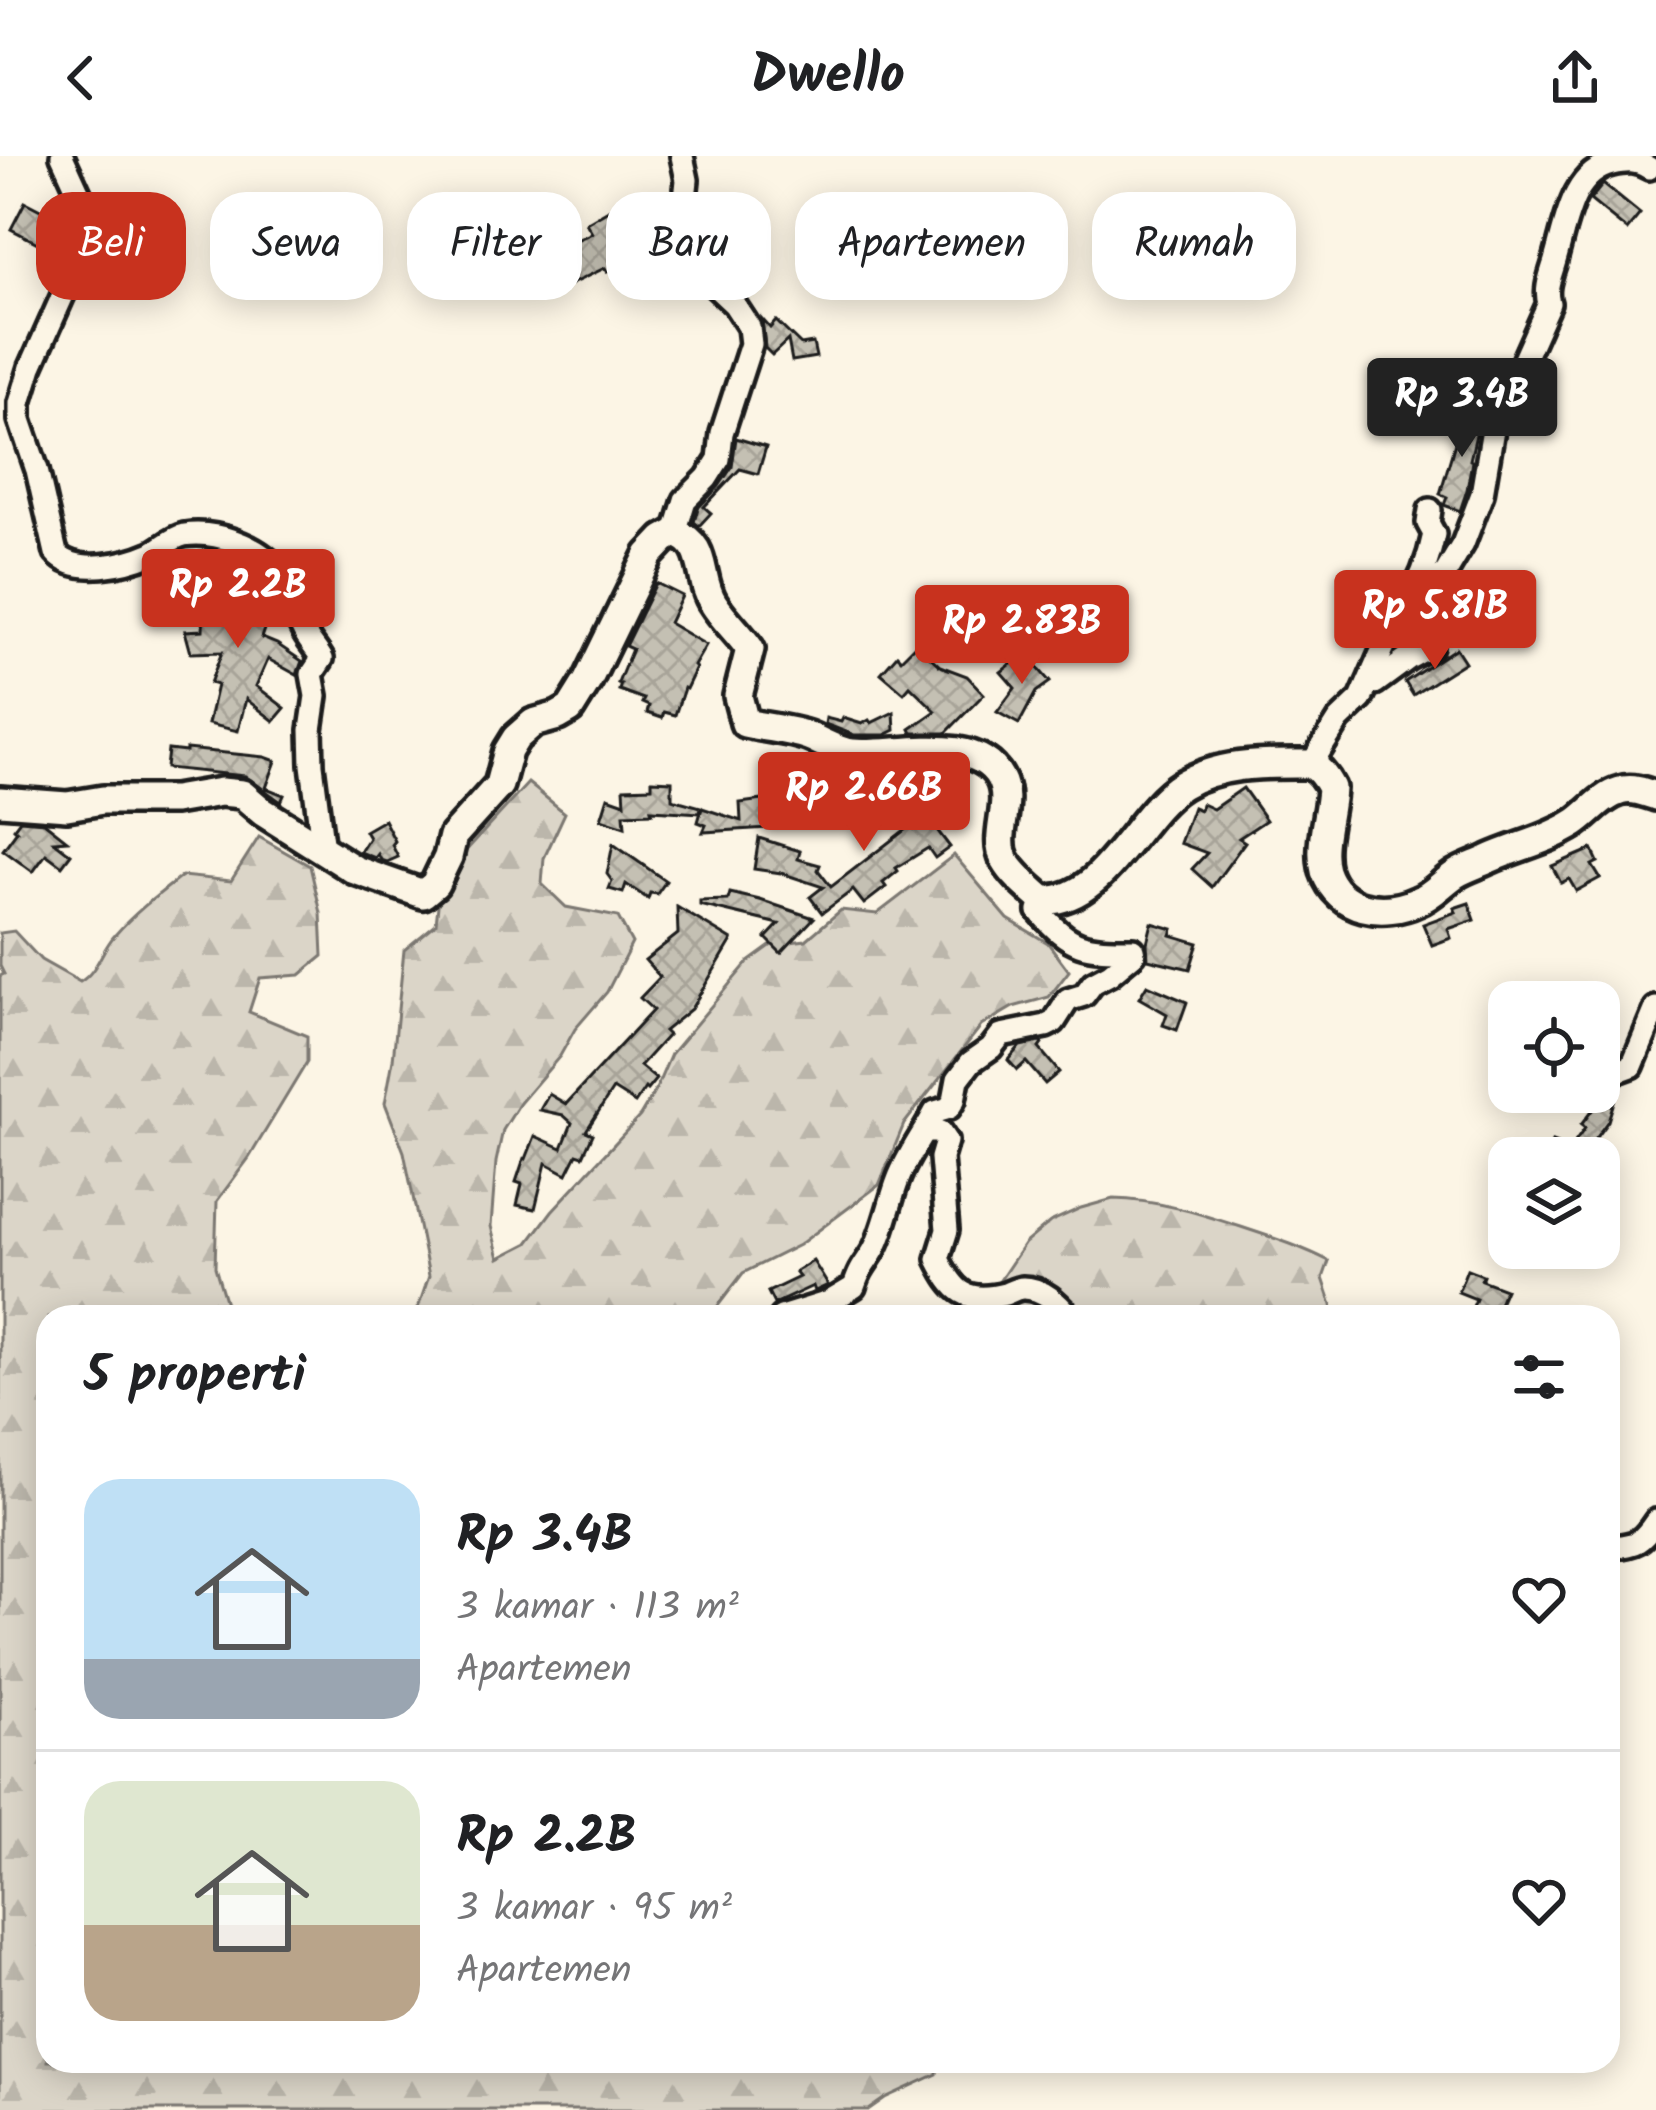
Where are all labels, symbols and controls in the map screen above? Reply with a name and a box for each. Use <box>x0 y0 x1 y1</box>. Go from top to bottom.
text: Dwello <box>751 35 905 121</box>
icon: back <box>48 45 114 111</box>
icon: share <box>1542 45 1608 111</box>
chip: Beli <box>36 192 186 300</box>
chip: Sewa <box>210 192 383 300</box>
chip: Filter <box>407 192 582 300</box>
chip: Baru <box>606 192 771 300</box>
chip: Apartemen <box>795 192 1068 300</box>
chip: Rumah <box>1092 192 1296 300</box>
pin: Rp 3.4B <box>1351 358 1573 460</box>
text: Rp 3.4B <box>1394 366 1530 428</box>
pin: Rp 2.2B <box>127 549 349 651</box>
text: Rp 2.2B <box>169 557 307 619</box>
pin: Rp 5.81B <box>1311 570 1559 672</box>
text: Rp 5.81B <box>1361 578 1509 640</box>
pin: Rp 2.83B <box>898 585 1146 687</box>
text: Rp 2.83B <box>942 593 1102 655</box>
pin: Rp 2.66B <box>740 752 988 854</box>
text: Rp 2.66B <box>785 760 943 822</box>
map controls <box>1488 981 1620 1269</box>
button: locate <box>1488 981 1620 1113</box>
button: layers <box>1488 1137 1620 1269</box>
text: 5 properti <box>84 1337 306 1418</box>
icon: filters <box>1506 1344 1572 1410</box>
text: Rp 3.4B <box>456 1497 633 1578</box>
icon: home <box>180 1527 324 1671</box>
icon: heart <box>1506 1566 1572 1632</box>
text: 3 kamar · 113 m² <box>456 1578 739 1640</box>
text: Apartemen <box>456 1640 632 1702</box>
text: Rp 2.2B <box>456 1798 637 1879</box>
icon: home <box>180 1829 324 1973</box>
icon: heart <box>1506 1868 1572 1934</box>
text: 3 kamar · 95 m² <box>456 1879 732 1941</box>
text: Apartemen <box>456 1941 632 2003</box>

